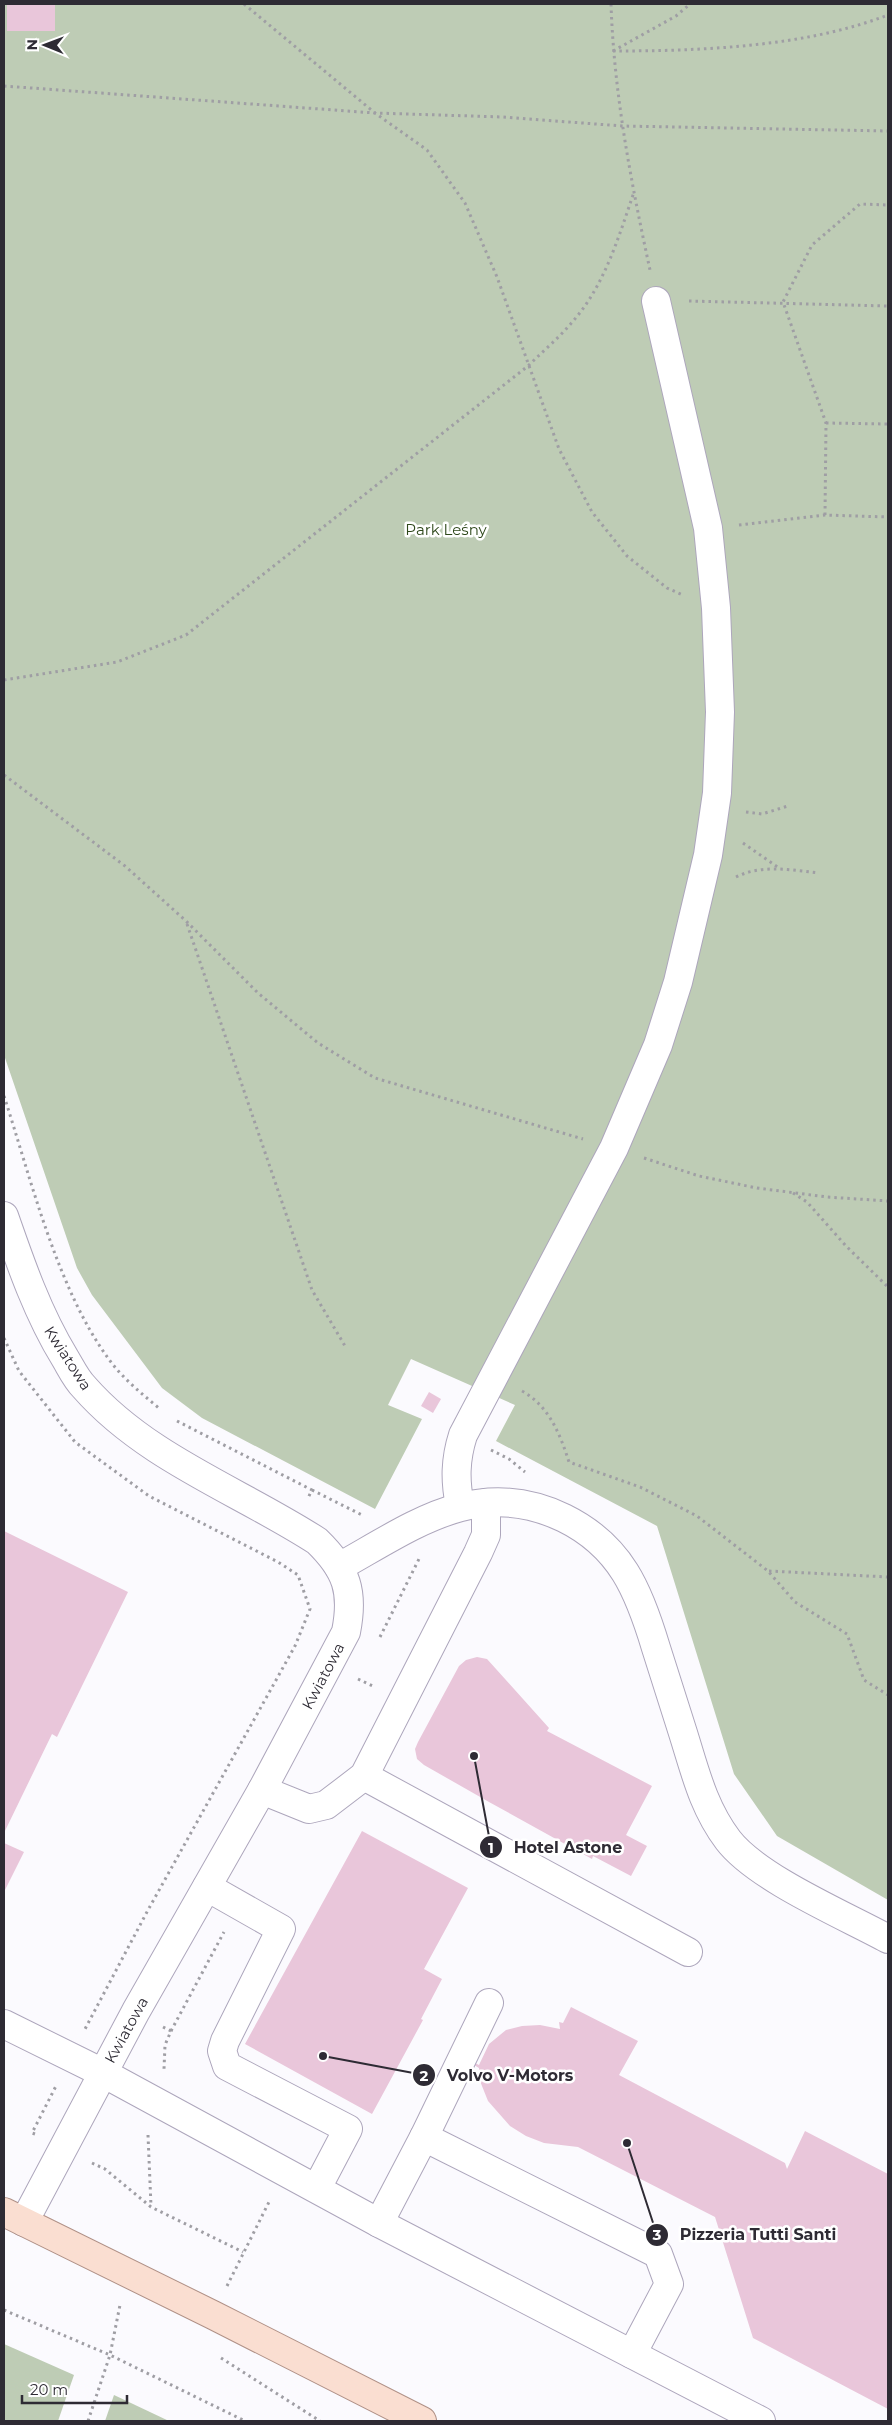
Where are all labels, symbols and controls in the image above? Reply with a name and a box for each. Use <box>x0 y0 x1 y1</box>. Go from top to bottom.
north arrow <box>20 20 70 70</box>
text: N <box>23 39 41 51</box>
park label: Park Leśny <box>405 520 488 539</box>
street label: Kwiatowa <box>40 1322 96 1394</box>
street label: Kwiatowa <box>297 1639 349 1713</box>
callout: Hotel Astone <box>479 1832 632 1863</box>
text: 1 <box>488 1838 494 1857</box>
text: Hotel Astone <box>514 1838 622 1857</box>
street label: Kwiatowa <box>100 1993 152 2067</box>
callout: Volvo V-Motors <box>411 2060 583 2091</box>
text: 2 <box>420 2066 429 2085</box>
text: Volvo V-Motors <box>446 2066 574 2085</box>
callout: Pizzeria Tutti Santi <box>645 2219 846 2250</box>
text: 3 <box>652 2225 662 2244</box>
text: Pizzeria Tutti Santi <box>680 2225 836 2244</box>
scale bar <box>22 2372 128 2404</box>
text: 20 m <box>30 2380 68 2399</box>

